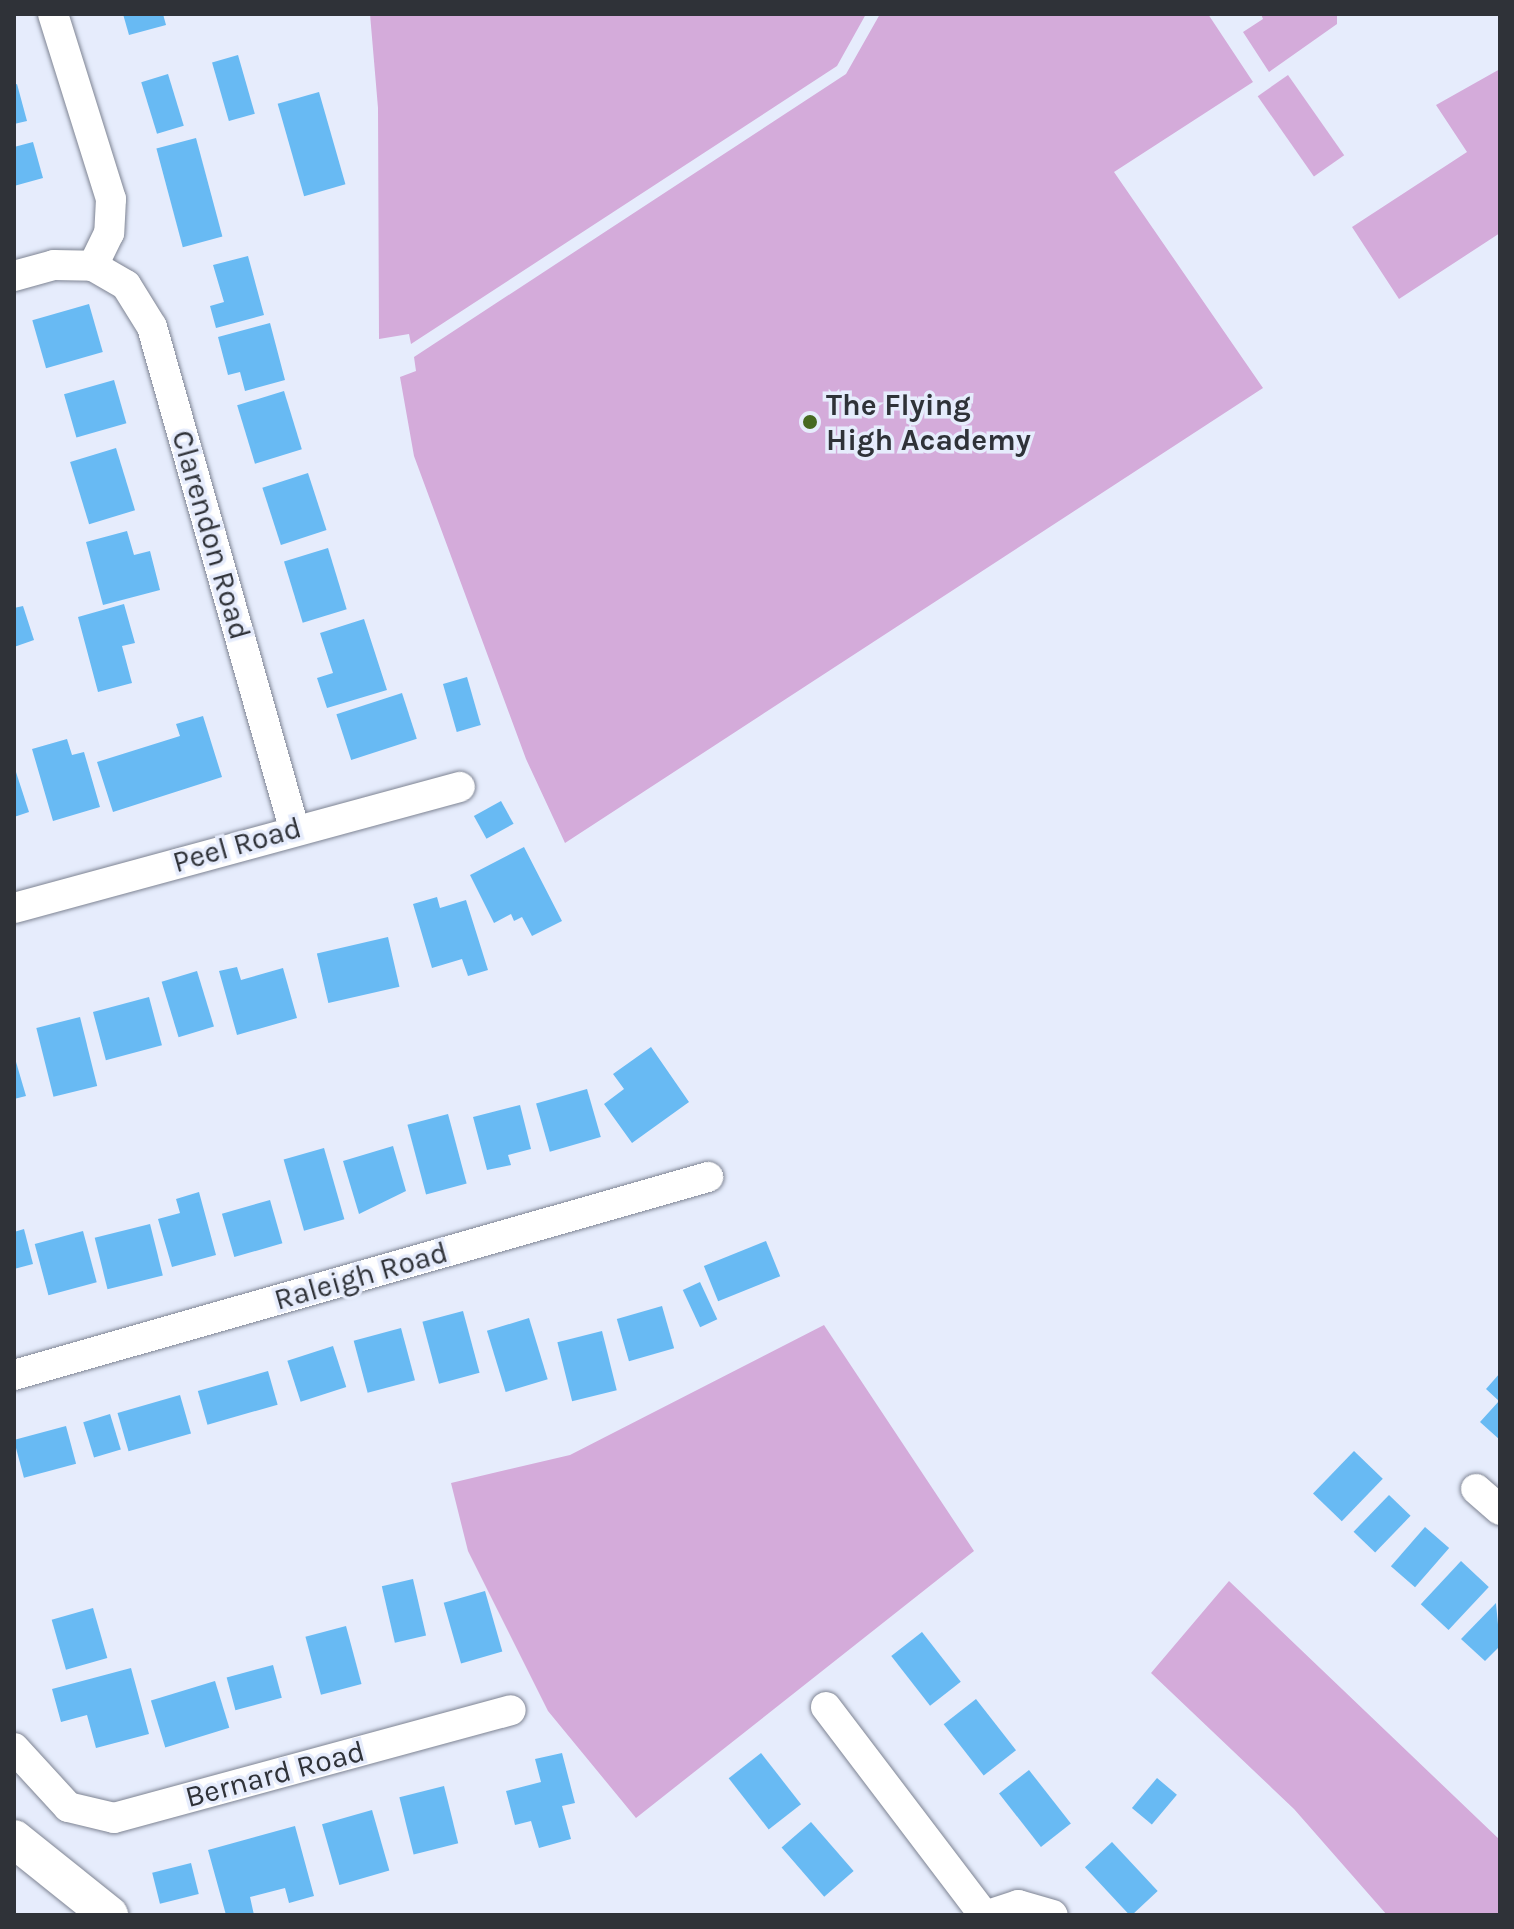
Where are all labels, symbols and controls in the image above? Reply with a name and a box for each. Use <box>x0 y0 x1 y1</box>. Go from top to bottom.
place label: The Flying High Academy <box>826 387 1031 458</box>
marker: The Flying High Academy <box>801 413 819 431</box>
street label: Clarendon Road <box>164 426 258 644</box>
street label: Peel Road <box>169 810 305 880</box>
street label: Raleigh Road <box>270 1234 452 1318</box>
street label: Bernard Road <box>181 1733 369 1815</box>

